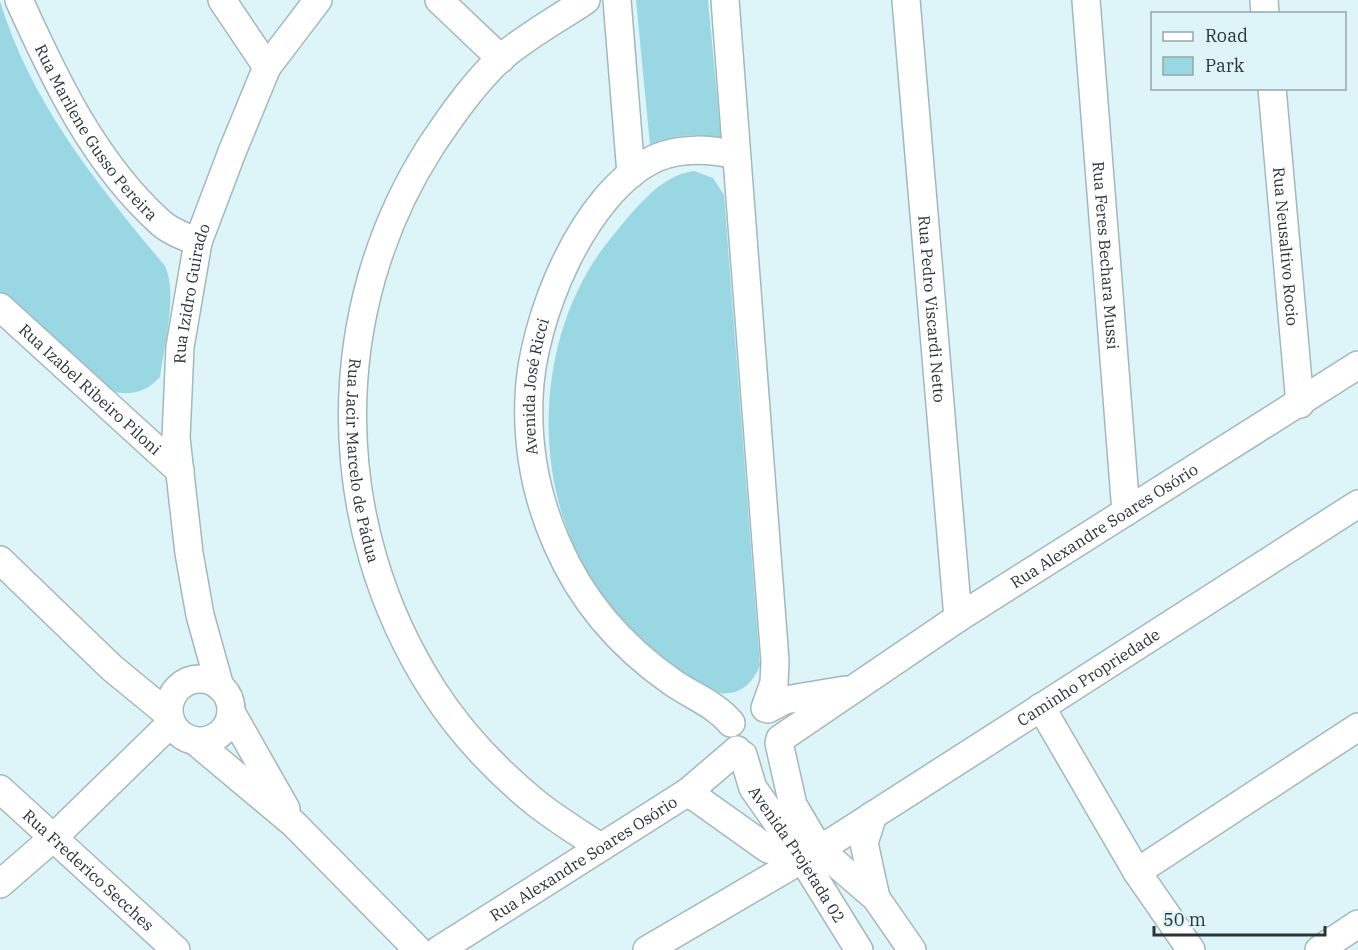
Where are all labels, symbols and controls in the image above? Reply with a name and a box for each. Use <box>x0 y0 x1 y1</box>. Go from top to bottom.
legend <box>1151 12 1346 90</box>
text: Road <box>1205 24 1248 47</box>
street label: Rua Marilene Gusso Pereira <box>31 41 162 225</box>
text: Park <box>1205 54 1245 77</box>
street label: Rua Feres Bechara Mussi <box>1089 160 1123 350</box>
street label: Rua Neusaltivo Rocio <box>1269 166 1303 327</box>
street label: Rua Pedro Viscardi Netto <box>914 214 950 403</box>
street label: Rua Izidro Guirado <box>169 221 214 364</box>
street label: Avenida José Ricci <box>519 315 553 456</box>
street label: Rua Izabel Ribeiro Piloni <box>15 319 165 459</box>
street label: Rua Jacir Marcelo de Pádua <box>342 357 384 565</box>
street label: Rua Alexandre Soares Osório <box>1006 459 1202 592</box>
street label: Caminho Propriedade <box>1013 624 1163 730</box>
street label: Avenida Projetada 02 <box>744 782 850 926</box>
street label: Rua Alexandre Soares Osório <box>486 791 681 925</box>
street label: Rua Frederico Secches <box>19 805 158 935</box>
scale bar <box>1154 899 1325 937</box>
text: 50 m <box>1163 908 1206 931</box>

